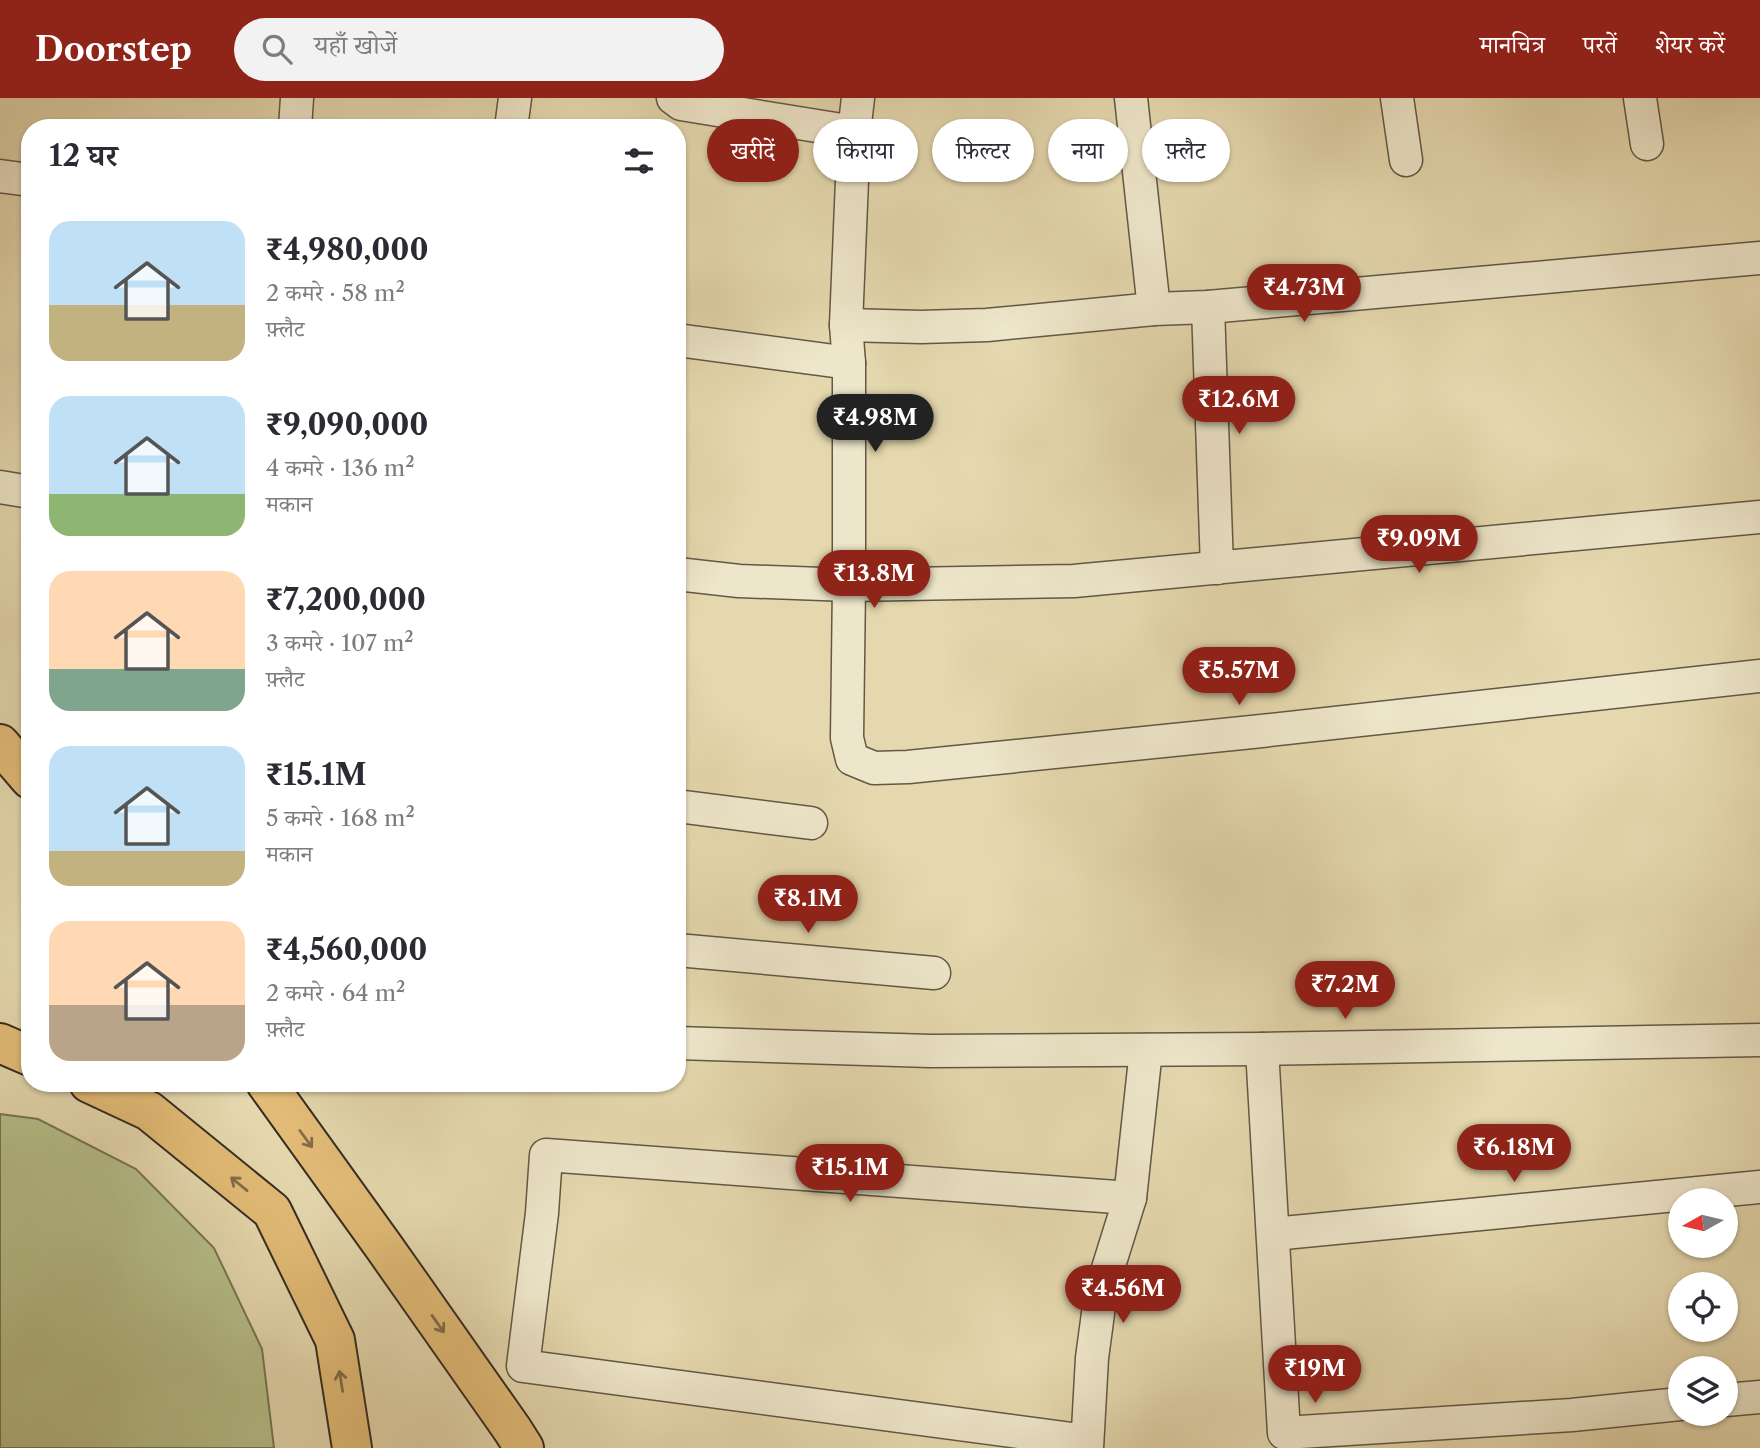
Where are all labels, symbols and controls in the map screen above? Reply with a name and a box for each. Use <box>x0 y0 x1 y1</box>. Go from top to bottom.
search box <box>234 18 724 81</box>
text: Doorstep <box>35 29 192 70</box>
text: यहाँ खोजें <box>314 29 397 61</box>
icon: search <box>258 30 296 68</box>
text: मानचित्र <box>1480 30 1545 59</box>
text: परतें <box>1583 30 1617 59</box>
text: शेयर करें <box>1655 30 1725 59</box>
chip: खरीदें <box>707 119 799 182</box>
chip: किराया <box>813 119 918 182</box>
chip: फ़िल्टर <box>932 119 1034 182</box>
chip: नया <box>1048 119 1128 182</box>
chip: फ़्लैट <box>1142 119 1230 182</box>
text: 12 घर <box>49 137 118 174</box>
icon: filters <box>620 142 658 180</box>
text: ₹4,980,000 <box>266 231 429 268</box>
icon: home <box>105 249 189 333</box>
pin: ₹4.73M <box>1247 264 1361 324</box>
text: ₹4.73M <box>1263 273 1345 301</box>
text: 2 कमरे · 58 m² <box>266 279 405 307</box>
text: फ़्लैट <box>266 315 304 343</box>
pin: ₹12.6M <box>1182 376 1296 436</box>
text: ₹12.6M <box>1198 385 1280 413</box>
pin: ₹4.98M <box>818 394 932 454</box>
text: ₹4.98M <box>833 403 917 431</box>
text: ₹9,090,000 <box>266 406 428 443</box>
icon: home <box>105 424 189 508</box>
text: 4 कमरे · 136 m² <box>266 454 415 482</box>
text: मकान <box>266 490 313 518</box>
pin: ₹9.09M <box>1362 516 1476 575</box>
text: ₹9.09M <box>1377 524 1461 552</box>
pin: ₹13.8M <box>817 550 931 610</box>
text: ₹13.8M <box>833 559 915 587</box>
text: ₹7,200,000 <box>266 581 426 618</box>
icon: home <box>105 599 189 683</box>
text: 3 कमरे · 107 m² <box>266 629 414 657</box>
pin: ₹5.57M <box>1182 648 1296 707</box>
text: ₹5.57M <box>1198 656 1280 684</box>
text: फ़्लैट <box>266 665 304 693</box>
text: ₹15.1M <box>266 756 367 793</box>
icon: home <box>105 774 189 858</box>
text: 5 कमरे · 168 m² <box>266 804 415 832</box>
text: मकान <box>266 840 313 868</box>
pin: ₹8.1M <box>759 876 857 935</box>
text: ₹8.1M <box>774 884 842 912</box>
text: ₹4,560,000 <box>266 931 427 968</box>
icon: home <box>105 949 189 1033</box>
pin: ₹7.2M <box>1296 962 1394 1021</box>
text: ₹7.2M <box>1311 970 1379 998</box>
text: 2 कमरे · 64 m² <box>266 979 406 1007</box>
text: फ़्लैट <box>266 1015 304 1043</box>
pin: ₹6.18M <box>1457 1124 1571 1184</box>
one-way arrow <box>299 1129 314 1148</box>
text: ₹6.18M <box>1473 1133 1555 1161</box>
pin: ₹15.1M <box>793 1144 907 1204</box>
text: ₹15.1M <box>811 1153 889 1181</box>
one-way arrow <box>230 1176 248 1192</box>
north arrow <box>1668 1188 1738 1258</box>
map controls <box>1668 1188 1738 1426</box>
pin: ₹4.56M <box>1066 1266 1180 1325</box>
button: locate <box>1668 1272 1738 1342</box>
text: ₹4.56M <box>1081 1274 1165 1302</box>
one-way arrow <box>431 1314 445 1333</box>
pin: ₹19M <box>1274 1346 1356 1405</box>
text: ₹19M <box>1284 1354 1346 1382</box>
button: layers <box>1668 1356 1738 1426</box>
one-way arrow <box>334 1370 347 1392</box>

